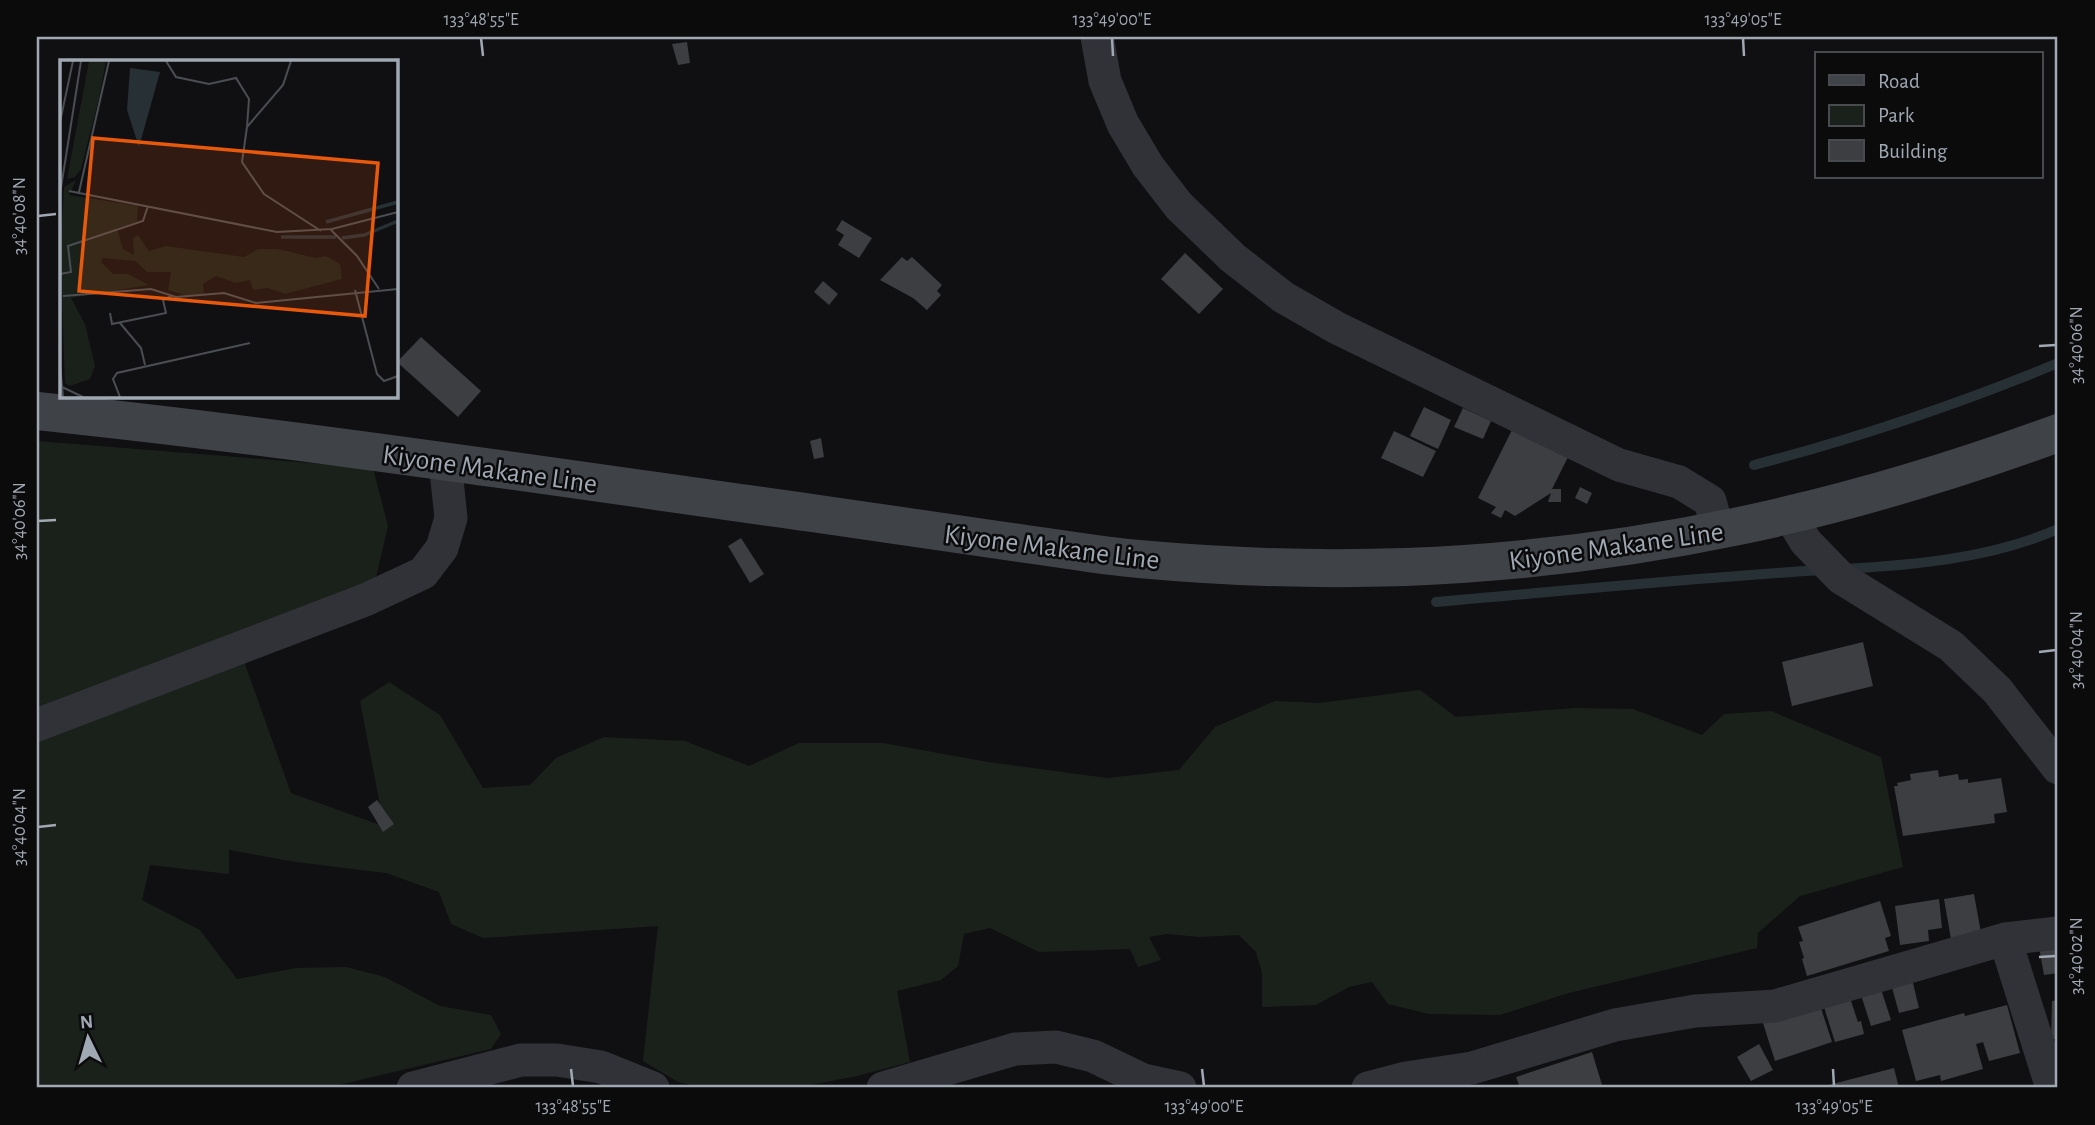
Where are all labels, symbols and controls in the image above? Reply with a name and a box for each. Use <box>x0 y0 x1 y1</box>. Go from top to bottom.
text: 133°48'55"E <box>443 11 519 29</box>
text: 133°49'00"E <box>1072 11 1152 29</box>
text: 133°49'05"E <box>1704 11 1782 29</box>
legend <box>1815 52 2042 178</box>
inset map <box>60 60 397 397</box>
text: Road <box>1878 71 1920 92</box>
text: Park <box>1878 105 1915 126</box>
text: Building <box>1878 141 1948 162</box>
text: 34°40'08"N <box>11 177 29 255</box>
text: 34°40'06"N <box>2068 306 2086 384</box>
street label: Kiyone Makane Line <box>381 441 599 499</box>
text: 34°40'06"N <box>11 482 29 560</box>
street label: Kiyone Makane Line <box>1507 518 1725 576</box>
street label: Kiyone Makane Line <box>943 521 1161 575</box>
text: 34°40'04"N <box>2068 611 2086 689</box>
text: 34°40'04"N <box>11 788 29 866</box>
text: 34°40'02"N <box>2068 917 2086 995</box>
north arrow <box>52 1002 122 1072</box>
text: N <box>79 1013 94 1033</box>
text: 133°48'55"E <box>535 1098 611 1116</box>
text: 133°49'00"E <box>1164 1098 1244 1116</box>
text: 133°49'05"E <box>1795 1098 1873 1116</box>

